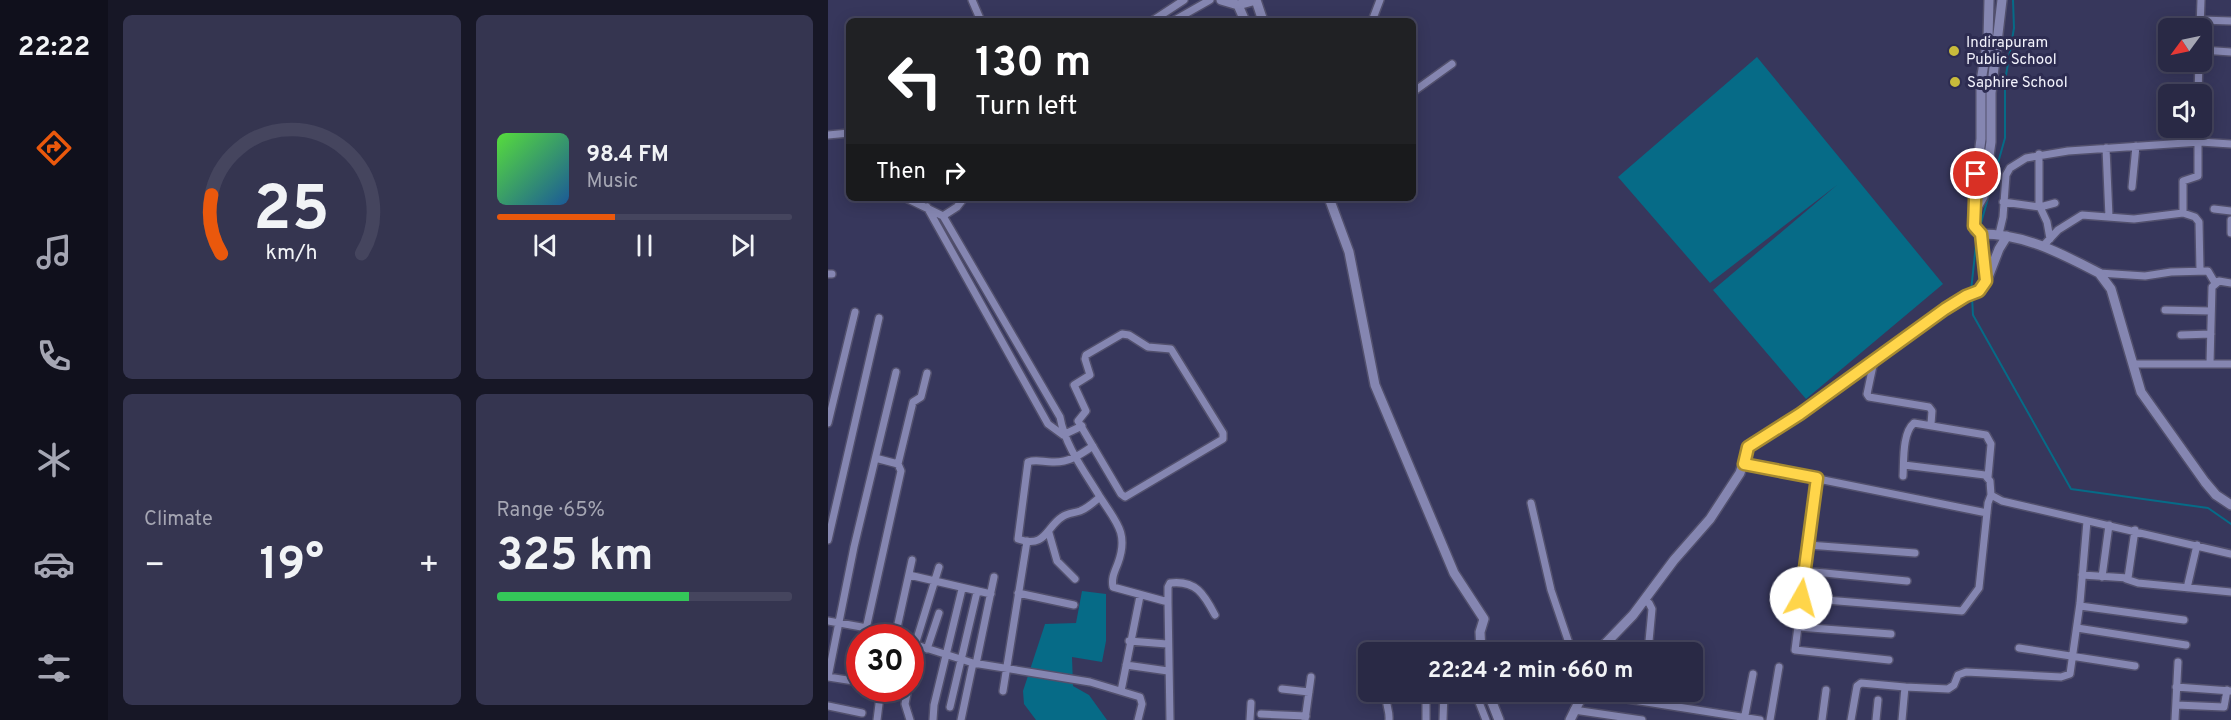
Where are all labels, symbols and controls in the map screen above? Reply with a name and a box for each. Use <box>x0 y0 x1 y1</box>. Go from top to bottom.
north arrow <box>2158 18 2212 72</box>
map controls <box>2158 18 2212 138</box>
text: 22:22 <box>18 31 90 65</box>
place label: Indirapuram Public School <box>1966 34 2057 70</box>
text: 130 m <box>975 38 1091 91</box>
icon: left <box>876 42 954 120</box>
marker: Indirapuram Public School <box>1947 44 1961 58</box>
place label: Saphire School <box>1967 74 2068 93</box>
marker: Saphire School <box>1948 75 1962 89</box>
button: sound <box>2158 84 2212 138</box>
text: Turn left <box>975 90 1077 124</box>
icon: directions <box>33 127 75 169</box>
text: 98.4 FM <box>587 142 669 169</box>
pin <box>1950 148 2001 199</box>
icon: right <box>938 156 971 189</box>
icon: arrive <box>1959 157 1992 190</box>
text: Then <box>876 159 926 186</box>
text: Music <box>587 169 638 195</box>
text: 25 <box>254 173 330 252</box>
icon: previous <box>529 229 562 262</box>
icon: pause <box>628 229 661 262</box>
icon: next <box>726 229 759 262</box>
icon: music <box>33 231 75 273</box>
text: km/h <box>266 241 318 268</box>
icon: phone <box>33 335 75 377</box>
icon: climate <box>33 439 75 481</box>
text: Range · 65% <box>497 498 605 524</box>
text: Climate <box>144 507 213 533</box>
text: 325 km <box>497 529 654 586</box>
text: 19° <box>260 538 324 595</box>
icon: car <box>33 543 75 585</box>
text: − <box>144 546 165 588</box>
text: + <box>418 546 440 588</box>
position arrow <box>1769 566 1833 630</box>
speed limit sign: 30 <box>846 624 924 702</box>
icon: filters <box>33 647 75 689</box>
text: 22:24 · 2 min · 660 m <box>1428 658 1633 685</box>

